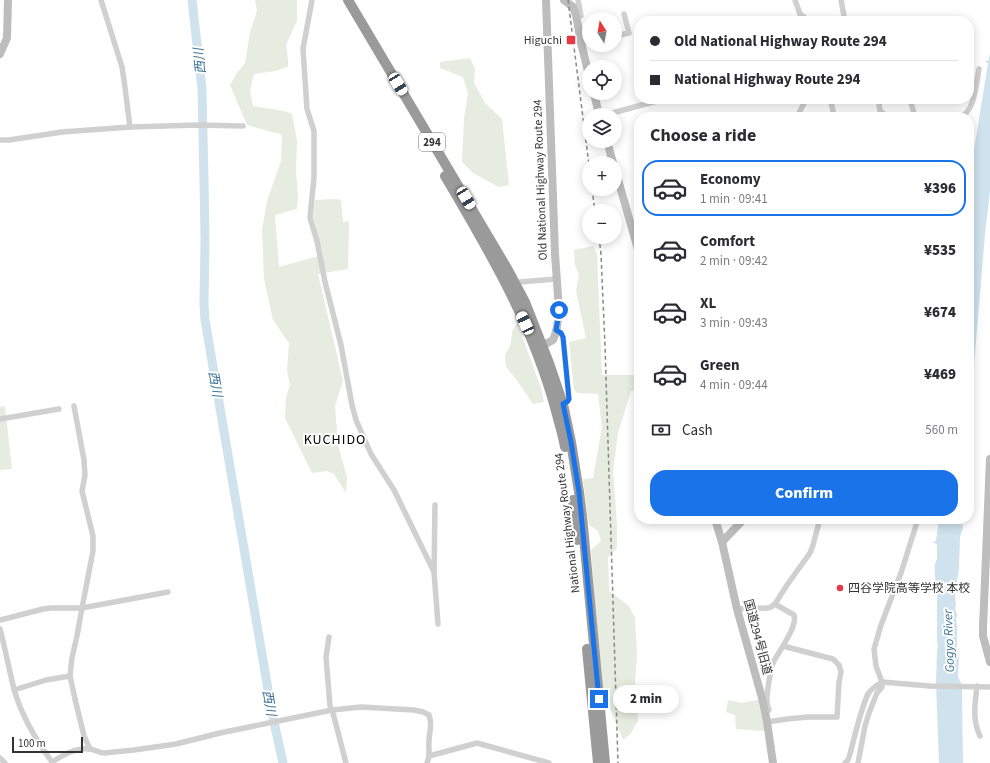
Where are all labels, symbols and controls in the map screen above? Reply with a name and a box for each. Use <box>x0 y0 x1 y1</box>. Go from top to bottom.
north arrow <box>582 12 622 52</box>
map controls <box>582 12 622 244</box>
text: Old National Highway Route 294 <box>674 31 887 52</box>
place label: Higuchi <box>524 32 562 49</box>
marker: Higuchi <box>565 34 577 46</box>
water label: 西川 <box>189 45 210 75</box>
button: locate <box>582 60 622 100</box>
text: National Highway Route 294 <box>674 69 861 90</box>
car <box>387 71 409 97</box>
street label: Old National Highway Route 294 <box>529 99 552 261</box>
button: layers <box>582 108 622 148</box>
text: Choose a ride <box>650 123 756 148</box>
road number: 294 <box>419 133 445 151</box>
button: + <box>582 156 622 196</box>
text: Economy <box>700 169 761 190</box>
icon: car <box>652 170 688 206</box>
text: ¥396 <box>924 178 956 199</box>
car <box>455 185 477 211</box>
text: 1 min · 09:41 <box>700 190 768 208</box>
button: − <box>582 204 622 244</box>
text: Comfort <box>700 231 755 252</box>
icon: car <box>652 232 688 268</box>
text: ¥535 <box>924 240 956 261</box>
text: 2 min · 09:42 <box>700 252 768 270</box>
text: XL <box>700 293 716 314</box>
icon: car <box>652 294 688 330</box>
route start <box>550 301 568 319</box>
text: ¥674 <box>924 302 956 323</box>
car <box>514 310 536 336</box>
text: 3 min · 09:43 <box>700 314 768 332</box>
text: Green <box>700 355 740 376</box>
icon: car <box>652 356 688 392</box>
text: ¥469 <box>924 364 956 385</box>
water label: 西川 <box>204 370 226 401</box>
text: 4 min · 09:44 <box>700 376 768 394</box>
icon: cash <box>650 419 672 441</box>
text: Cash <box>682 420 713 441</box>
text: 560 m <box>925 421 958 439</box>
district label: KUCHIDO <box>304 430 366 450</box>
street label: National Highway Route 294 <box>550 452 585 594</box>
button: Confirm <box>650 470 958 516</box>
place label: 四谷学院高等学校 本校 <box>848 580 970 597</box>
marker: 四谷学院高等学校 本校 <box>835 583 845 593</box>
street label: 国道294号旧道 <box>739 597 776 677</box>
water label: Gogyo River <box>939 609 959 673</box>
callout: 2 min <box>613 685 679 713</box>
water label: 西川 <box>258 689 280 720</box>
route end <box>590 690 608 708</box>
text: 2 min <box>630 690 662 708</box>
scale bar <box>12 735 83 754</box>
text: 100 m <box>18 736 46 751</box>

